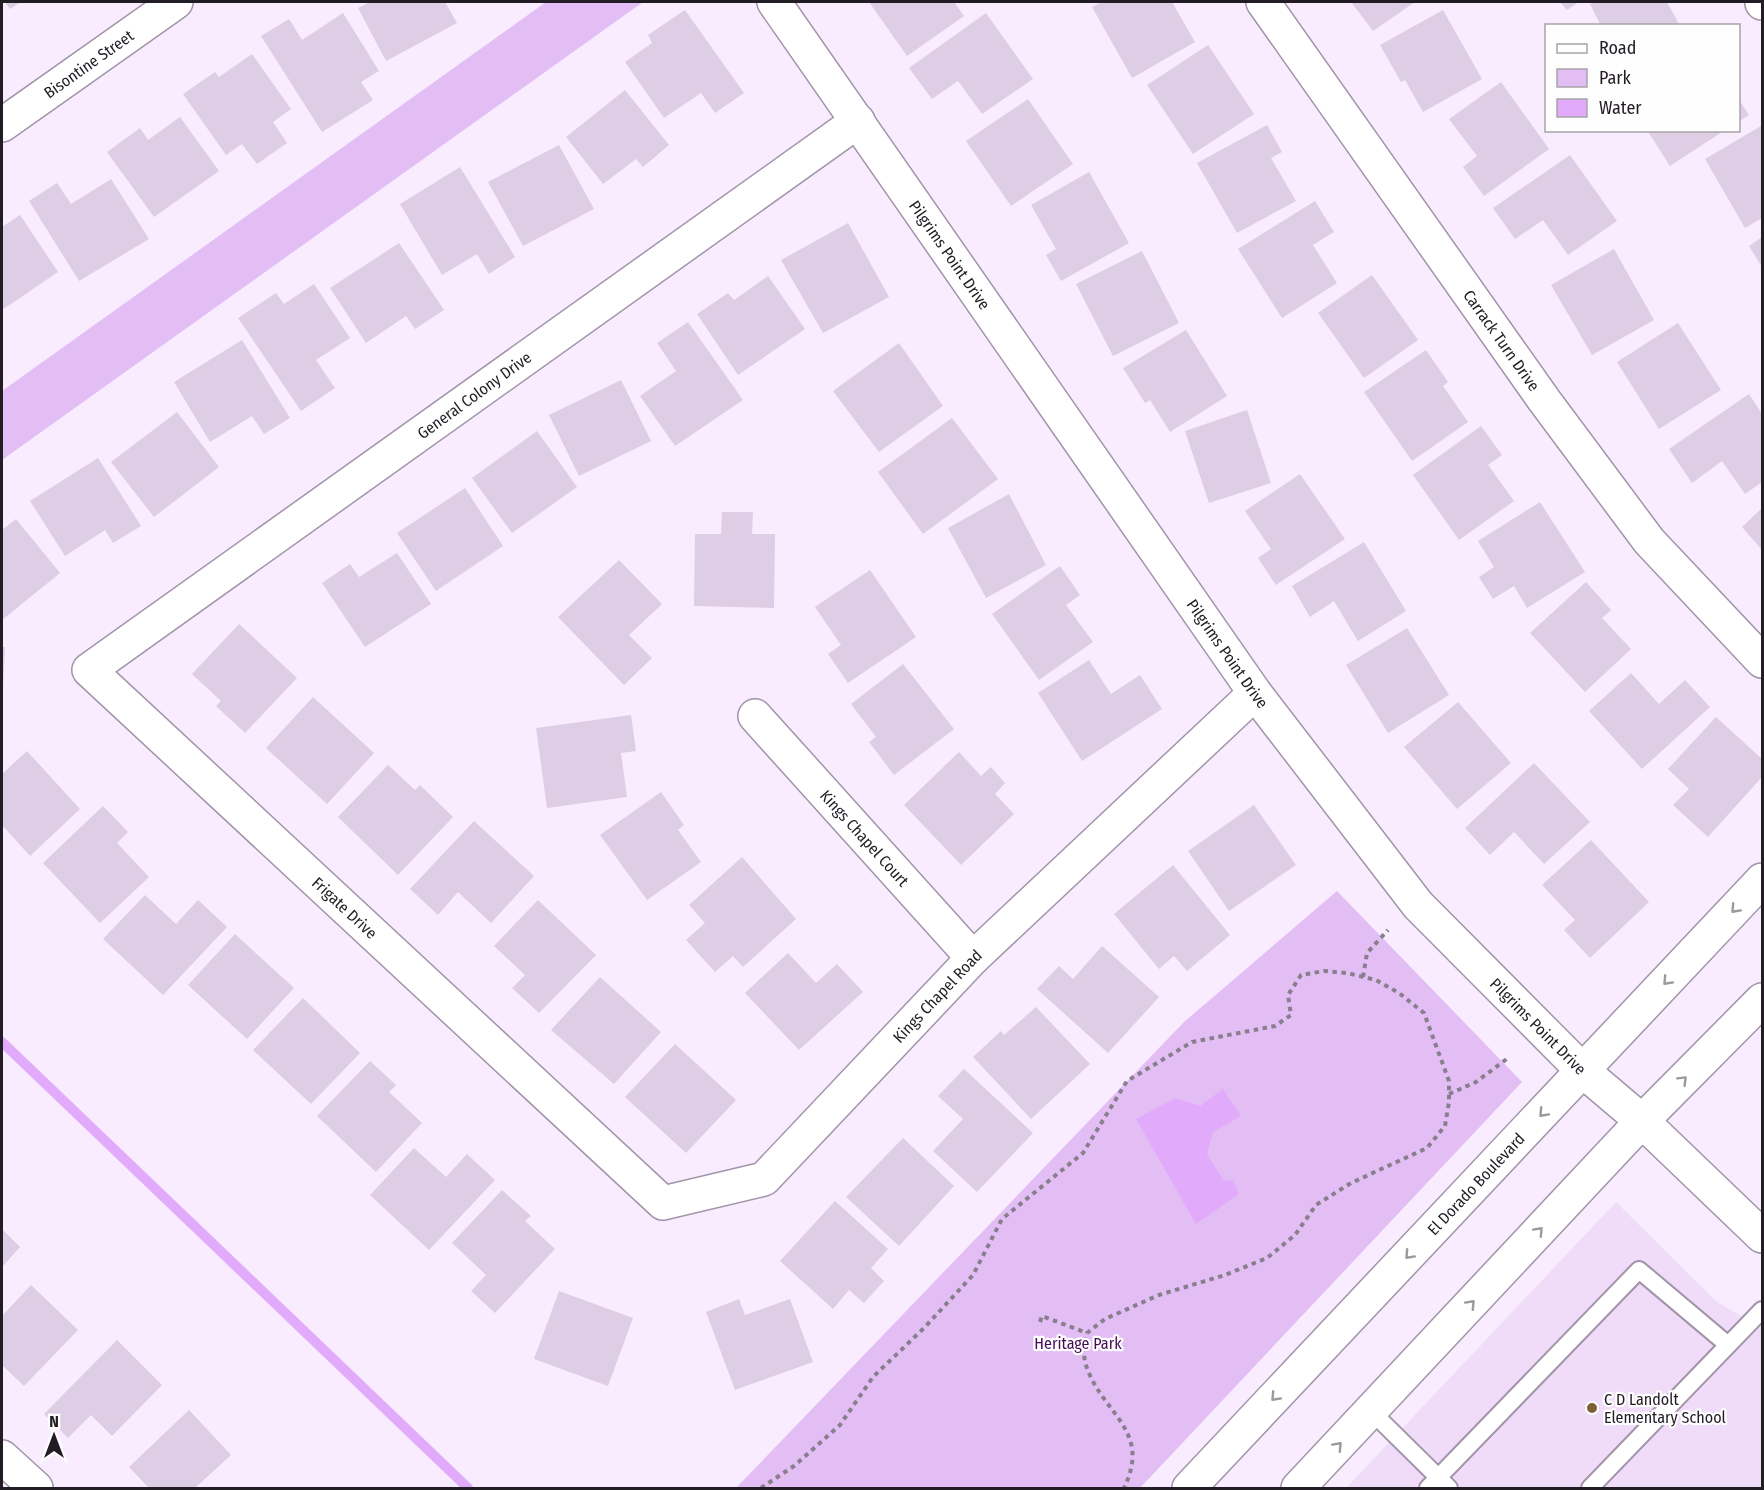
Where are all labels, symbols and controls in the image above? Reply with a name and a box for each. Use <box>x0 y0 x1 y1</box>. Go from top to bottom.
legend <box>1545 24 1740 132</box>
street label: Bisontine Street <box>40 26 138 102</box>
text: Road <box>1599 37 1636 59</box>
text: Park <box>1599 67 1632 89</box>
text: Water <box>1599 97 1642 119</box>
street label: Pilgrims Point Drive <box>905 197 994 313</box>
street label: Carrack Turn Drive <box>1459 286 1544 395</box>
street label: General Colony Drive <box>414 348 535 443</box>
street label: Pilgrims Point Drive <box>1183 596 1272 712</box>
street label: Kings Chapel Court <box>816 786 913 891</box>
street label: Frigate Drive <box>308 873 381 943</box>
one-way arrow <box>1731 902 1742 913</box>
street label: Kings Chapel Road <box>889 946 986 1047</box>
street label: Pilgrims Point Drive <box>1486 974 1590 1079</box>
one-way arrow <box>1663 974 1674 985</box>
one-way arrow <box>1676 1076 1687 1087</box>
one-way arrow <box>1539 1107 1550 1117</box>
street label: El Dorado Boulevard <box>1424 1129 1529 1239</box>
one-way arrow <box>1532 1227 1543 1238</box>
one-way arrow <box>1405 1249 1416 1259</box>
one-way arrow <box>1464 1300 1475 1310</box>
park label: Heritage Park <box>1034 1334 1122 1353</box>
one-way arrow <box>1271 1390 1282 1401</box>
place label: C D Landolt Elementary School <box>1604 1390 1726 1427</box>
marker: C D Landolt Elementary School <box>1585 1401 1599 1415</box>
north arrow <box>24 1406 84 1466</box>
text: N <box>49 1412 59 1431</box>
one-way arrow <box>1331 1442 1342 1452</box>

